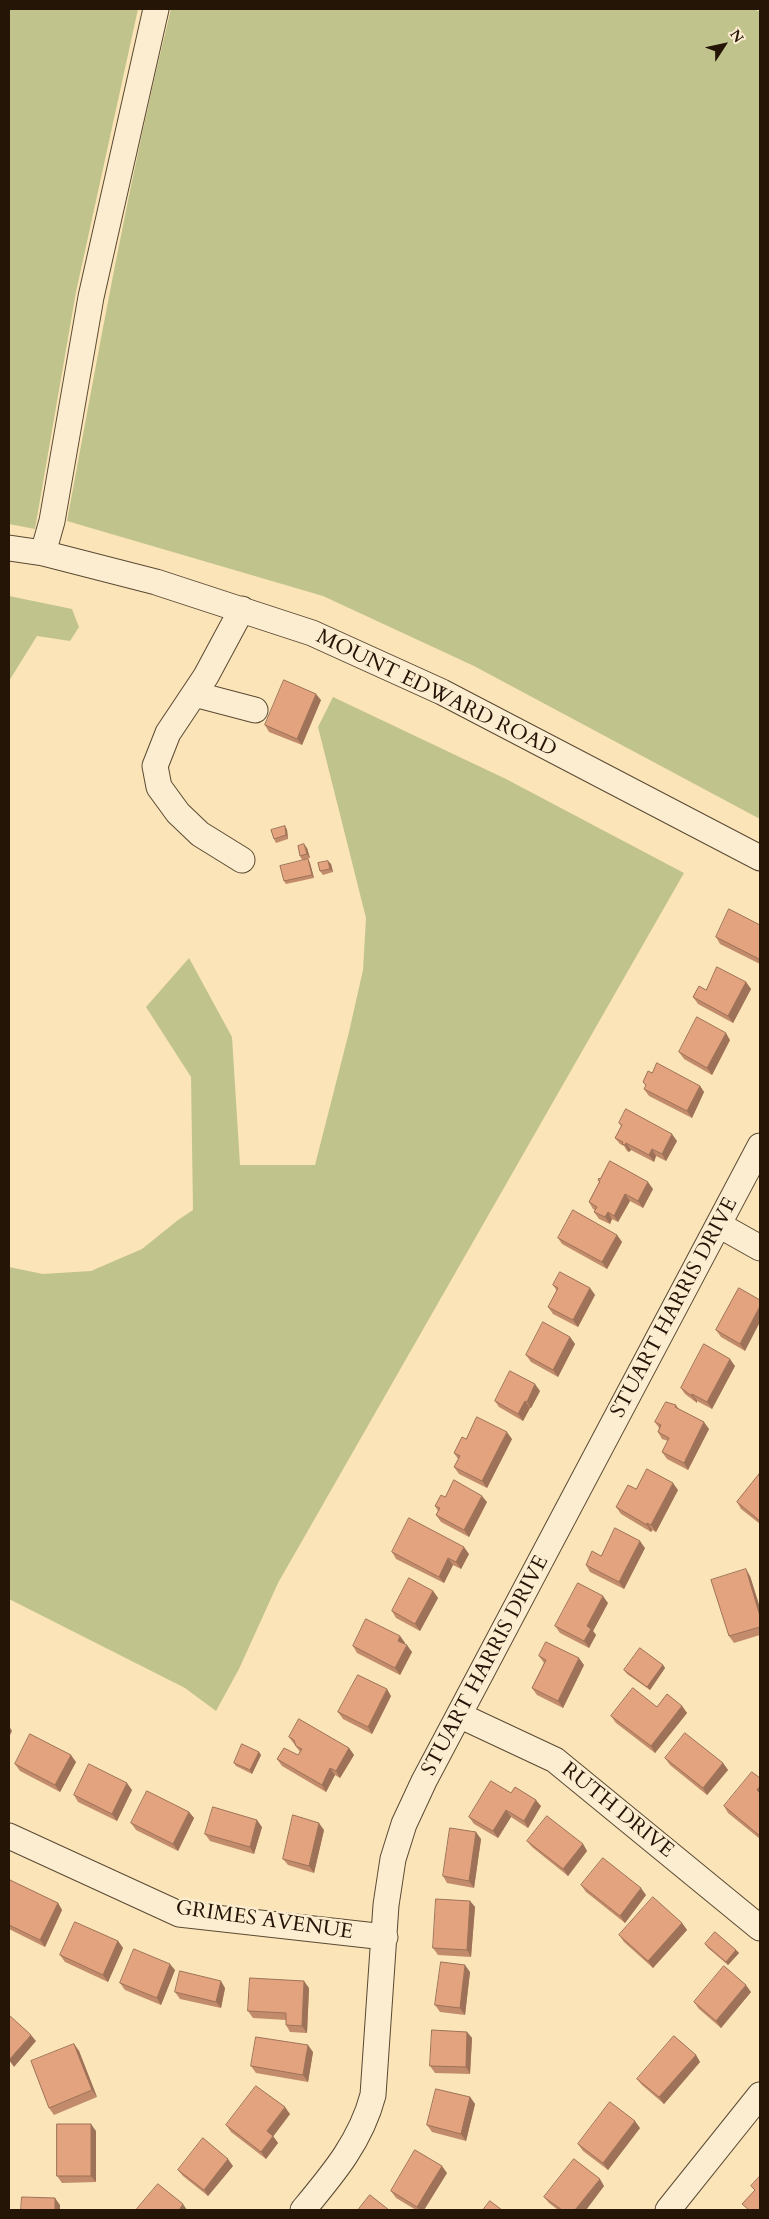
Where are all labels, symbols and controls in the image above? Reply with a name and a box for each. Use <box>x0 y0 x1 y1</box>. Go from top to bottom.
north arrow <box>699 20 749 70</box>
text: N <box>725 26 748 47</box>
street label: MOUNT EDWARD ROAD <box>312 625 560 763</box>
street label: STUART HARRIS DRIVE <box>606 1194 744 1422</box>
street label: STUART HARRIS DRIVE <box>417 1552 555 1780</box>
street label: RUTH DRIVE <box>556 1758 678 1864</box>
street label: GRIMES AVENUE <box>174 1896 354 1946</box>

